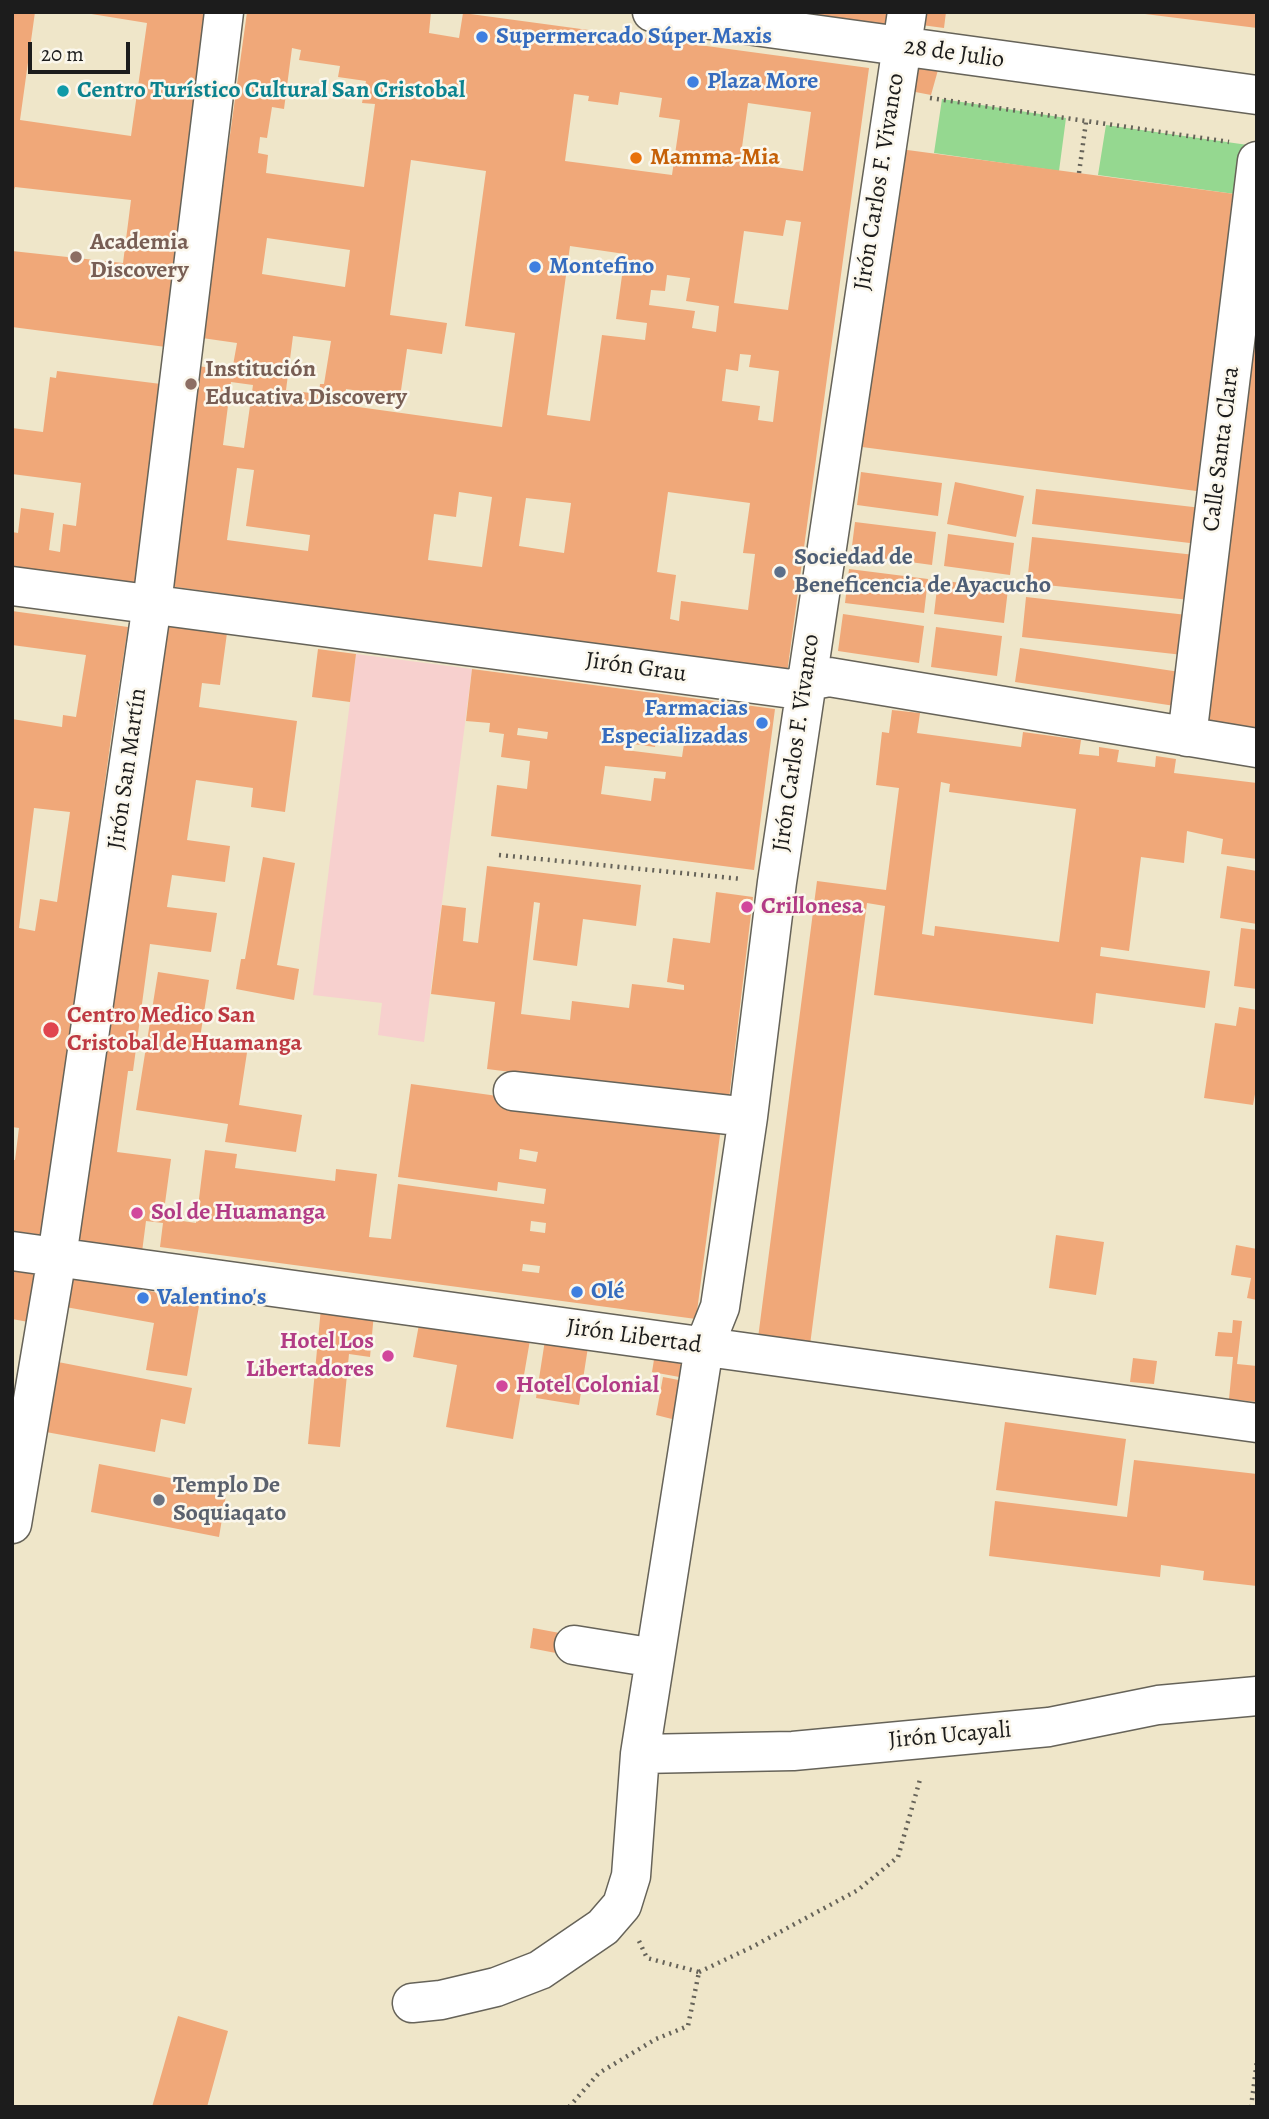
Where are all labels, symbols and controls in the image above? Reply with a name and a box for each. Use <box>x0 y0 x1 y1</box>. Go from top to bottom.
place label: Supermercado Súper Maxis <box>496 23 772 51</box>
scale bar <box>32 28 133 72</box>
marker: Supermercado Súper Maxis <box>474 29 490 45</box>
street label: 28 de Julio <box>902 33 1006 75</box>
text: 20 m <box>41 40 84 68</box>
place label: Plaza More <box>707 68 818 96</box>
street label: Jirón Carlos F. Vivanco <box>849 71 911 293</box>
marker: Plaza More <box>685 74 701 90</box>
place label: Centro Turístico Cultural San Cristobal <box>77 77 465 105</box>
marker: Centro Turístico Cultural San Cristobal <box>55 83 71 99</box>
place label: Mamma-Mia <box>650 144 780 172</box>
marker: Mamma-Mia <box>628 150 644 166</box>
place label: Academia Discovery <box>90 229 189 285</box>
marker: Academia Discovery <box>68 249 84 265</box>
place label: Montefino <box>549 253 654 281</box>
marker: Montefino <box>527 259 543 275</box>
place label: Institución Educativa Discovery <box>205 356 407 412</box>
street label: Calle Santa Clara <box>1198 365 1246 533</box>
marker: Institución Educativa Discovery <box>183 376 199 392</box>
place label: Sociedad de Beneficencia de Ayacucho <box>794 544 1051 600</box>
marker: Sociedad de Beneficencia de Ayacucho <box>772 564 788 580</box>
street label: Jirón Carlos F. Vivanco <box>767 632 827 854</box>
street label: Jirón Grau <box>584 647 688 689</box>
street label: Jirón San Martín <box>102 686 154 852</box>
place label: Farmacias Especializadas <box>601 695 748 751</box>
marker: Farmacias Especializadas <box>754 715 770 731</box>
place label: Crillonesa <box>761 893 863 921</box>
marker: Crillonesa <box>739 899 755 915</box>
place label: Centro Medico San Cristobal de Huamanga <box>67 1002 302 1058</box>
marker: Centro Medico San Cristobal de Huamanga <box>41 1020 61 1040</box>
place label: Sol de Huamanga <box>151 1199 326 1227</box>
marker: Sol de Huamanga <box>129 1205 145 1221</box>
place label: Olé <box>591 1278 625 1306</box>
place label: Valentino's <box>157 1284 267 1312</box>
marker: Olé <box>569 1284 585 1300</box>
marker: Valentino's <box>135 1290 151 1306</box>
street label: Jirón Libertad <box>565 1313 703 1361</box>
place label: Hotel Los Libertadores <box>246 1328 374 1384</box>
marker: Hotel Los Libertadores <box>380 1348 396 1364</box>
place label: Hotel Colonial <box>516 1372 659 1400</box>
marker: Hotel Colonial <box>494 1378 510 1394</box>
place label: Templo De Soquiaqato <box>173 1472 286 1528</box>
marker: Templo De Soquiaqato <box>151 1492 167 1508</box>
street label: Jirón Ucayali <box>887 1716 1013 1756</box>

